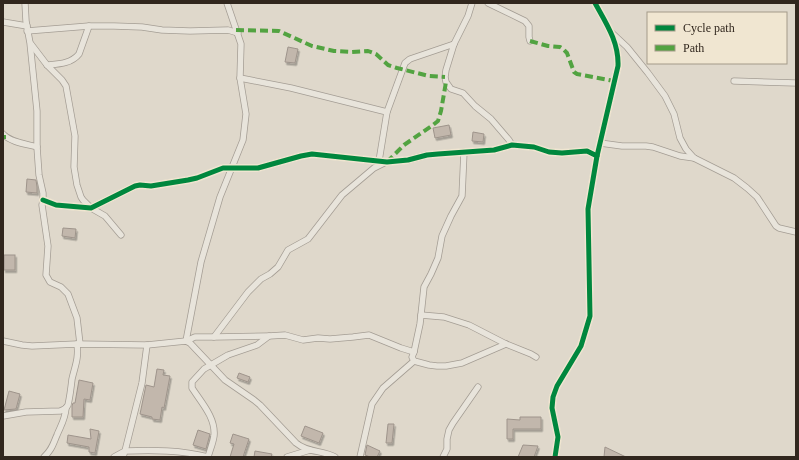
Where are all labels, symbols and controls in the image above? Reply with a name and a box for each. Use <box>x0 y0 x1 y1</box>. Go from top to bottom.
legend <box>647 12 787 64</box>
text: Cycle path <box>683 21 735 35</box>
text: Path <box>683 41 704 55</box>

